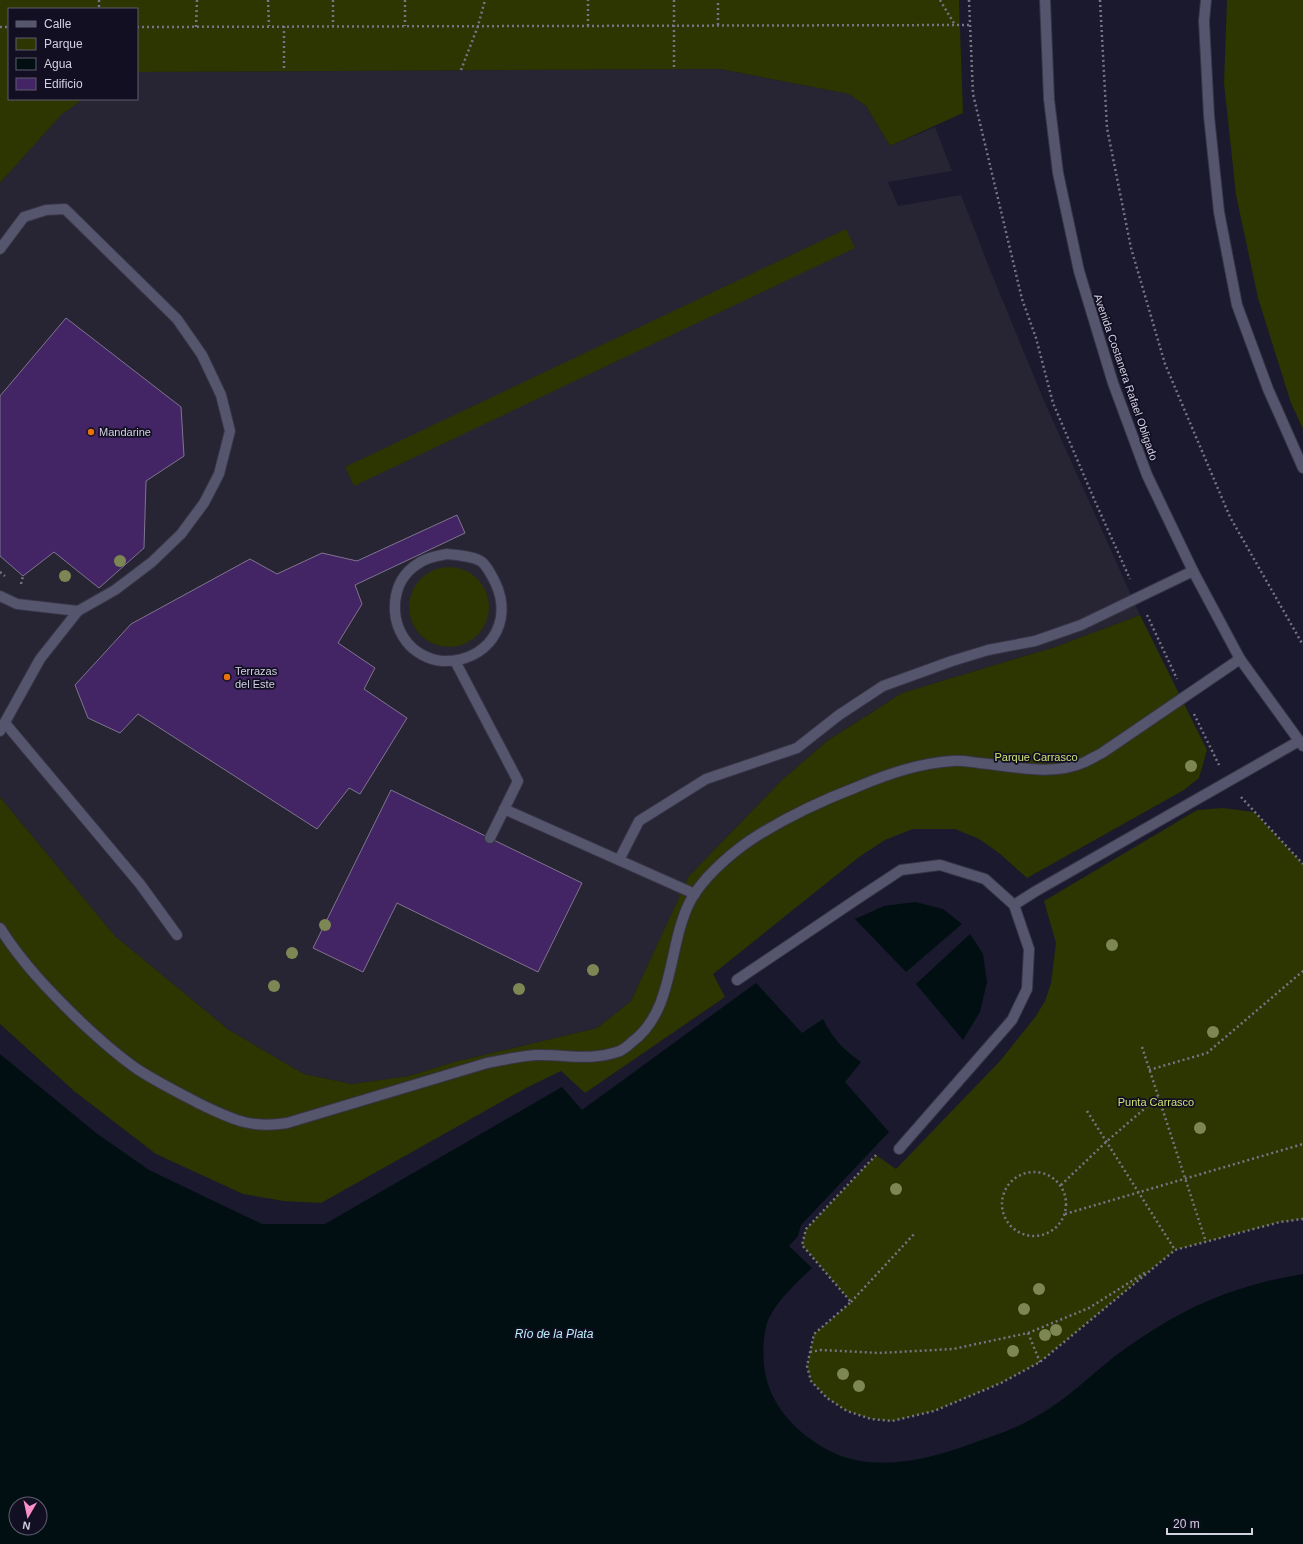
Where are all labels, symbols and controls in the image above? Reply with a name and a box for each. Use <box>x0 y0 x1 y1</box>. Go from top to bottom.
legend <box>8 8 138 100</box>
text: Calle <box>44 17 72 31</box>
text: Parque <box>44 37 83 51</box>
text: Agua <box>44 57 72 71</box>
text: Edificio <box>44 77 83 91</box>
street label: Avenida Costanera Rafael Obligado <box>1092 292 1160 462</box>
place label: Mandarine <box>99 426 151 438</box>
marker: Mandarine <box>86 427 96 437</box>
place label: Terrazas del Este <box>235 665 278 690</box>
marker: Terrazas del Este <box>222 672 232 682</box>
park label: Parque Carrasco <box>994 751 1078 763</box>
park label: Punta Carrasco <box>1118 1096 1194 1108</box>
water label: Río de la Plata <box>515 1327 594 1341</box>
north arrow <box>8 1496 48 1536</box>
scale bar <box>1167 1510 1252 1536</box>
text: 20 m <box>1173 1517 1200 1531</box>
text: N <box>22 1519 31 1532</box>

